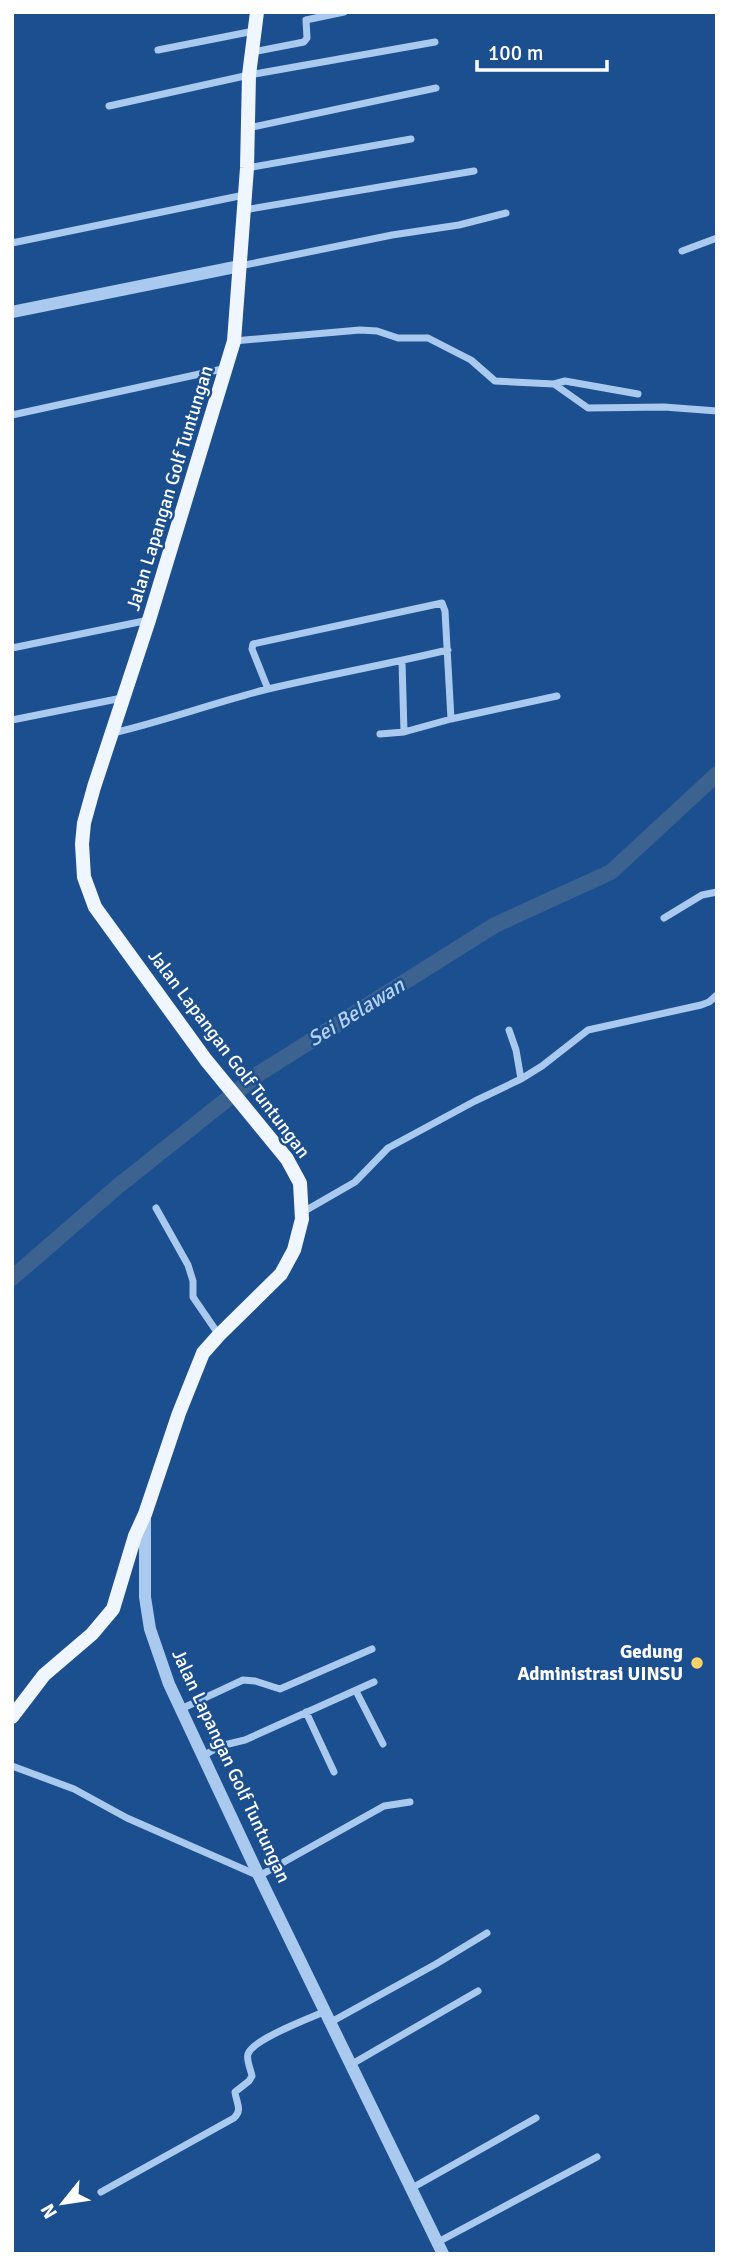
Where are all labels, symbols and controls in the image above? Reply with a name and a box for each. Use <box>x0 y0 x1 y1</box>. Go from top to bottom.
scale bar <box>477 28 606 72</box>
text: 100 m <box>488 40 543 66</box>
street label: Jalan Lapangan Golf Tuntungan <box>121 362 219 614</box>
street label: Jalan Lapangan Golf Tuntungan <box>143 945 315 1163</box>
water label: Sei Belawan <box>303 972 410 1052</box>
place label: Gedung Administrasi UINSU <box>517 1640 683 1686</box>
street label: Jalan Lapangan Golf Tuntungan <box>166 1645 296 1887</box>
marker: Gedung Administrasi UINSU <box>689 1655 705 1671</box>
north arrow <box>28 2168 98 2238</box>
text: N <box>35 2199 63 2223</box>

